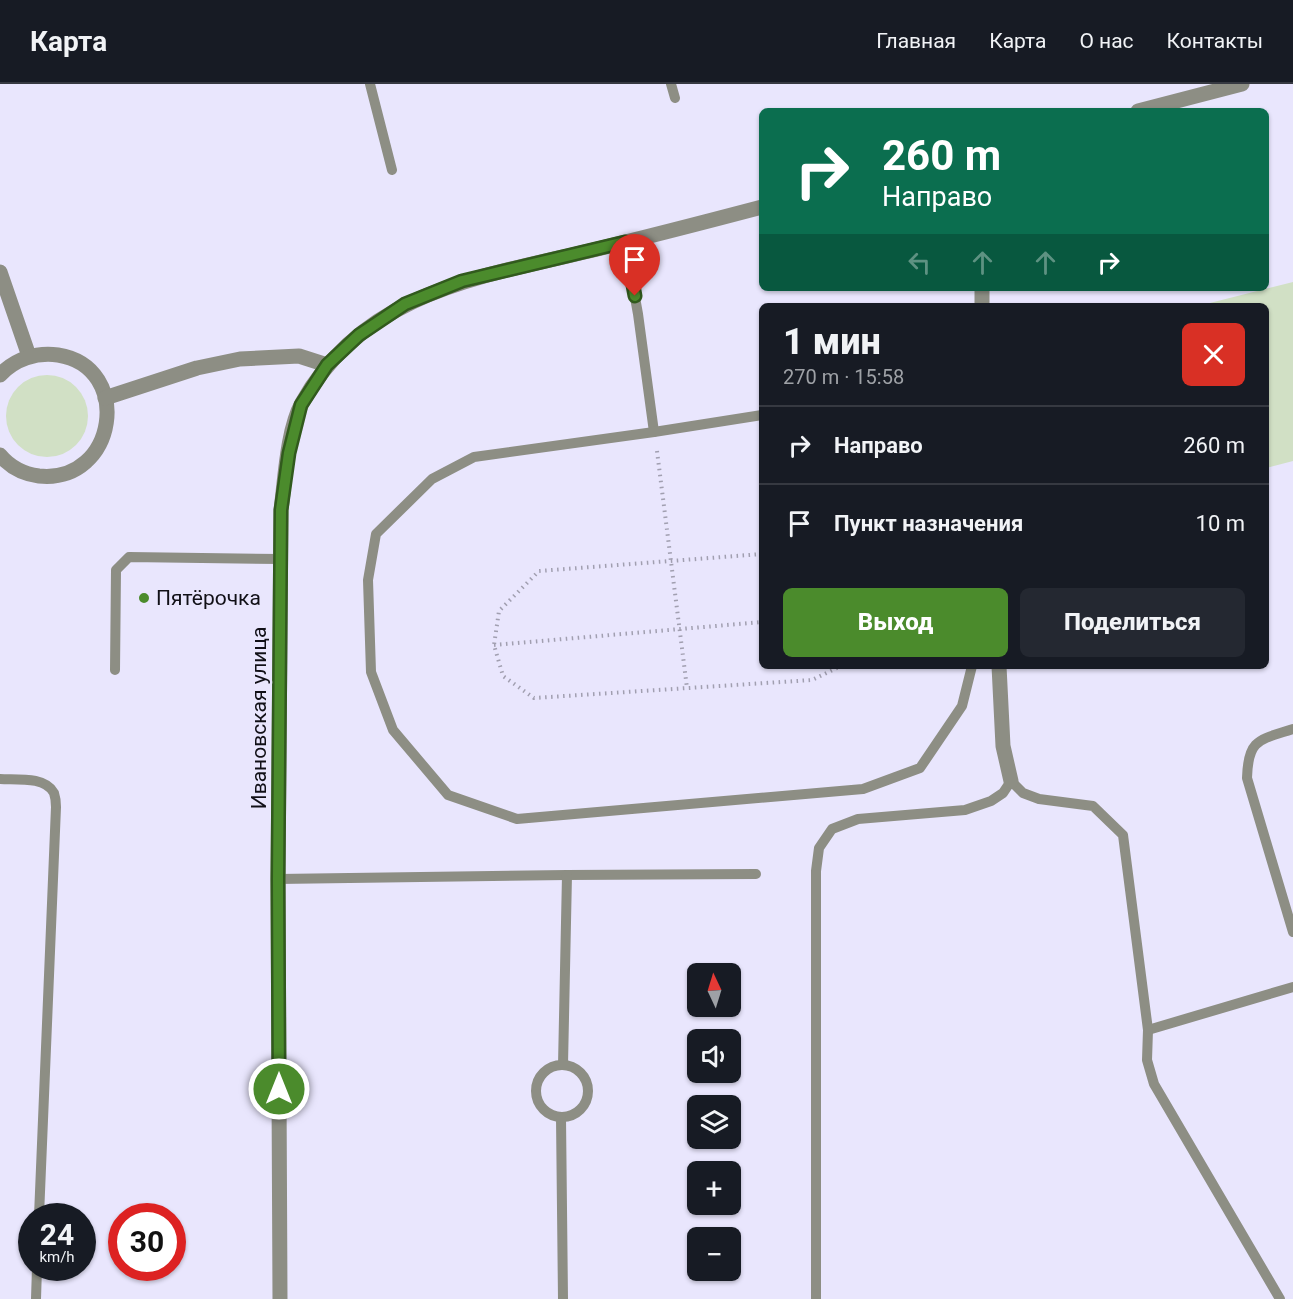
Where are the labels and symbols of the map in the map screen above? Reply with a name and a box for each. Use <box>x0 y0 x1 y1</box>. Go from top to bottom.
pin <box>609 234 660 296</box>
place label: Пятёрочка <box>156 586 261 610</box>
marker: Пятёрочка <box>137 591 151 605</box>
street label: Ивановская улица <box>247 627 271 809</box>
north arrow <box>687 963 741 1017</box>
position arrow <box>247 1057 311 1121</box>
speed limit sign: 30 <box>108 1203 186 1281</box>

